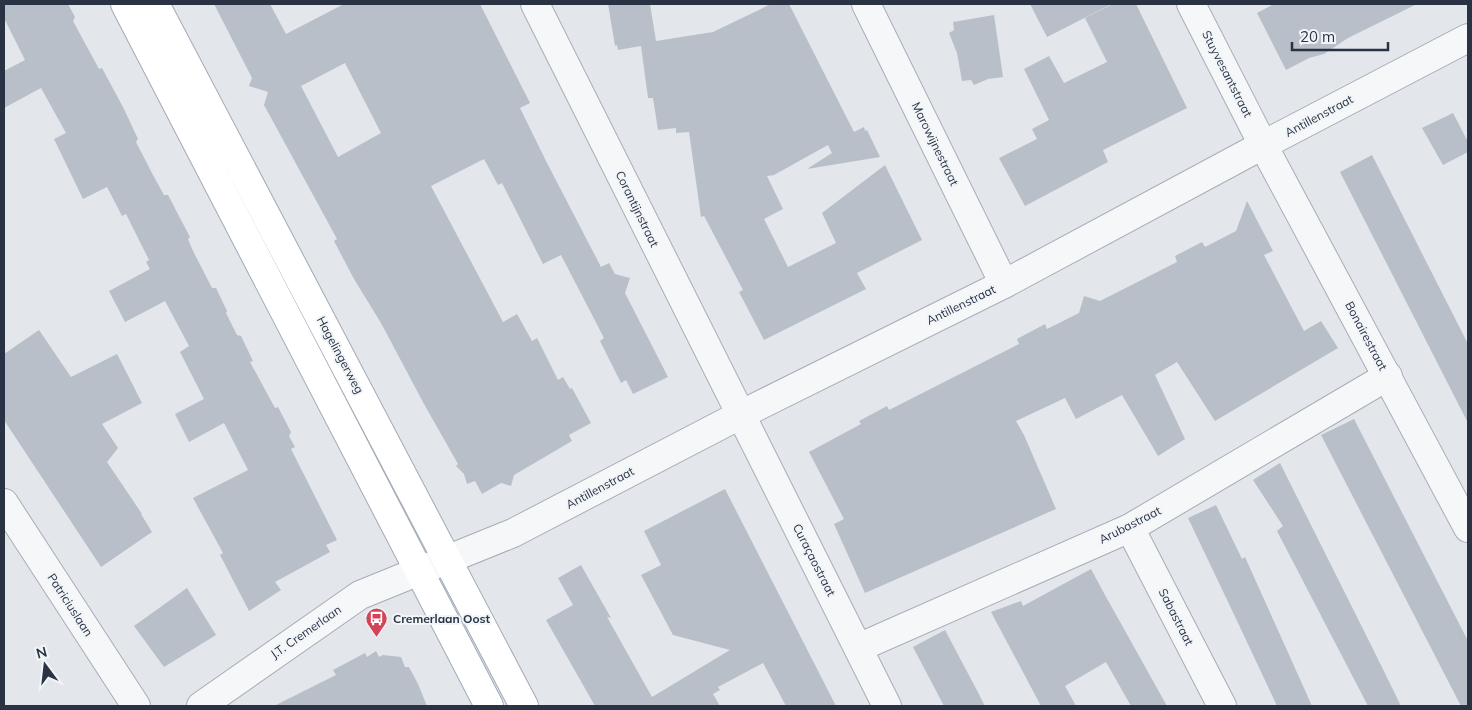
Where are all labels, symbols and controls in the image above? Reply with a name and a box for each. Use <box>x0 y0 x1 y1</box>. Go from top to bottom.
scale bar <box>1292 20 1388 52</box>
text: 20 m <box>1300 27 1335 46</box>
street label: Stuyvesantstraat <box>1199 28 1256 120</box>
street label: Antillenstraat <box>1282 91 1355 140</box>
street label: Marowijnestraat <box>909 99 962 188</box>
street label: Corantijnstraat <box>612 168 662 249</box>
street label: Antillenstraat <box>924 281 998 328</box>
street label: Bonairestraat <box>1342 299 1391 373</box>
street label: Hagelingerweg <box>314 313 367 396</box>
street label: Antillenstraat <box>563 463 636 512</box>
street label: Arubastraat <box>1096 503 1163 547</box>
street label: Curaçaostraat <box>790 521 839 599</box>
street label: Patriciuslaan <box>44 570 96 639</box>
street label: Sabastraat <box>1156 586 1197 648</box>
street label: J.T. Cremerlaan <box>267 602 344 662</box>
bus stop icon: Cremerlaan Oost <box>365 607 389 638</box>
place label: Cremerlaan Oost <box>393 611 491 626</box>
north arrow <box>20 640 70 690</box>
text: N <box>34 642 49 663</box>

